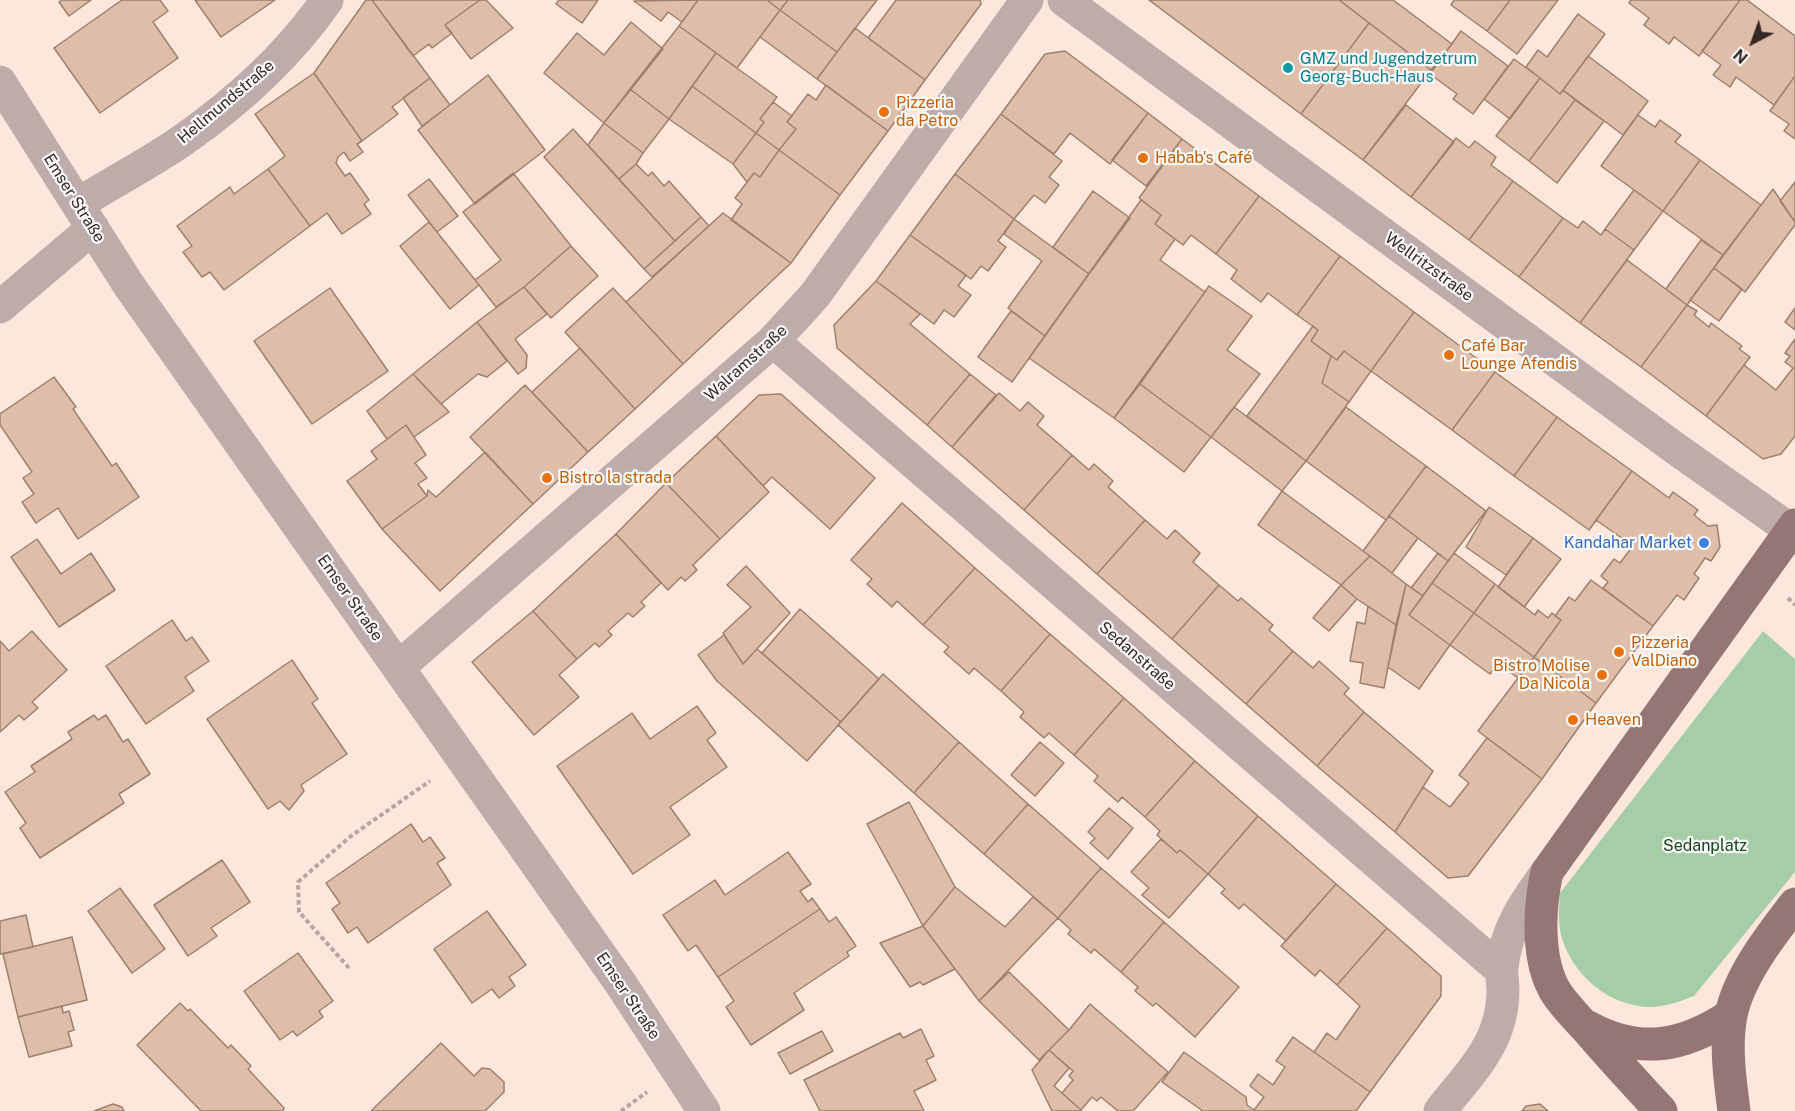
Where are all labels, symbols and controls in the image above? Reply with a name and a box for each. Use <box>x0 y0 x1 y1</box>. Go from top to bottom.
north arrow <box>1723 12 1783 72</box>
text: N <box>1730 45 1752 67</box>
place label: GMZ und Jugendzetrum Georg-Buch-Haus <box>1300 49 1477 87</box>
street label: Hellmundstraße <box>174 56 278 148</box>
marker: GMZ und Jugendzetrum Georg-Buch-Haus <box>1281 61 1295 75</box>
place label: Pizzeria da Petro <box>896 93 958 131</box>
marker: Pizzeria da Petro <box>877 105 891 119</box>
place label: Habab's Café <box>1155 148 1252 168</box>
street label: Emser Straße <box>39 150 109 246</box>
marker: Habab's Café <box>1136 151 1150 165</box>
street label: Wellritzstraße <box>1381 229 1477 305</box>
street label: Walramstraße <box>701 321 791 405</box>
place label: Café Bar Lounge Afendis <box>1461 336 1577 374</box>
marker: Café Bar Lounge Afendis <box>1442 348 1456 362</box>
place label: Bistro la strada <box>559 468 672 488</box>
marker: Bistro la strada <box>540 471 554 485</box>
place label: Kandahar Market <box>1564 533 1692 553</box>
marker: Kandahar Market <box>1697 536 1711 550</box>
street label: Emser Straße <box>313 551 387 645</box>
street label: Sedanstraße <box>1095 618 1179 694</box>
place label: Pizzeria ValDiano <box>1631 633 1697 671</box>
marker: Pizzeria ValDiano <box>1612 645 1626 659</box>
place label: Bistro Molise Da Nicola <box>1493 656 1590 694</box>
marker: Bistro Molise Da Nicola <box>1595 668 1609 682</box>
place label: Heaven <box>1585 710 1641 730</box>
marker: Heaven <box>1566 713 1580 727</box>
park label: Sedanplatz <box>1663 836 1747 856</box>
street label: Emser Straße <box>592 949 664 1043</box>

